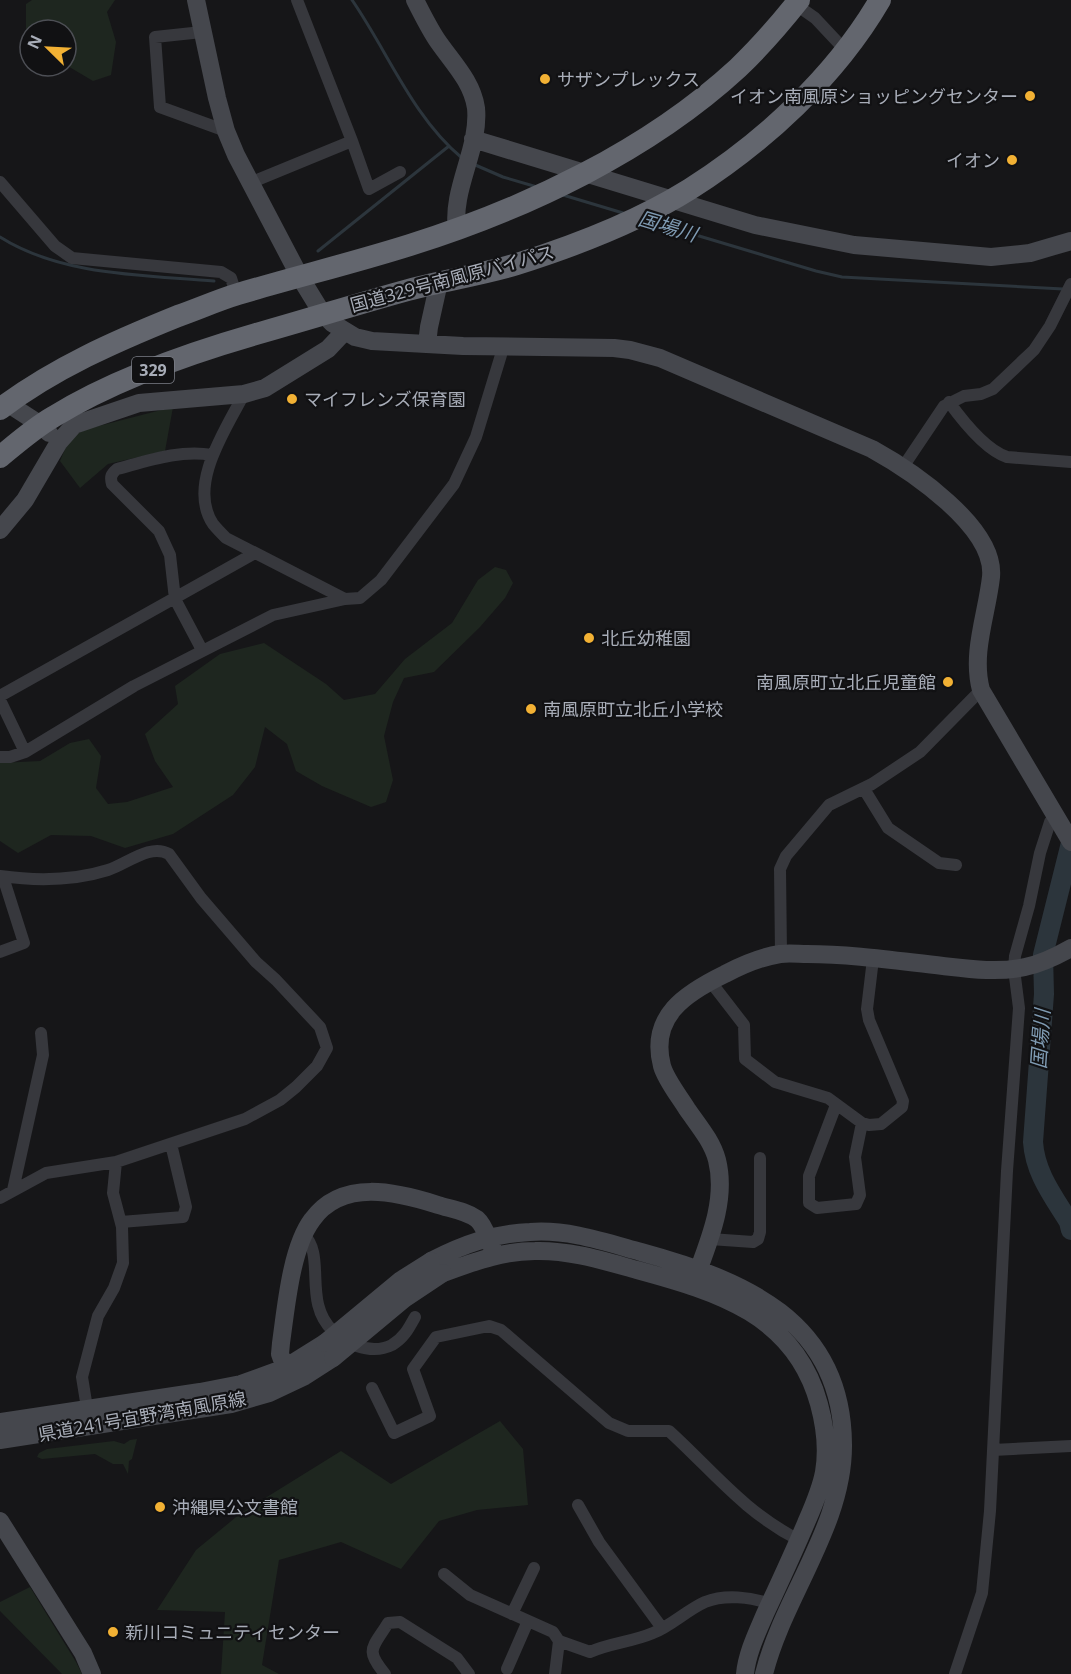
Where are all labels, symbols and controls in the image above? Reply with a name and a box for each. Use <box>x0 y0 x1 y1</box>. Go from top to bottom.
north arrow <box>18 18 78 78</box>
text: N <box>22 31 47 52</box>
place label: サザンプレックス <box>557 67 700 91</box>
marker: サザンプレックス <box>538 72 552 86</box>
place label: イオン南風原ショッピングセンター <box>730 84 1018 108</box>
marker: イオン南風原ショッピングセンター <box>1023 89 1037 103</box>
place label: イオン <box>946 148 1000 172</box>
marker: イオン <box>1005 153 1019 167</box>
water label: 国場川 <box>635 204 703 248</box>
street label: 国道329号南風原バイパス <box>347 239 557 317</box>
road number: 329 <box>132 357 174 383</box>
place label: マイフレンズ保育園 <box>304 387 466 411</box>
marker: マイフレンズ保育園 <box>285 392 299 406</box>
place label: 北丘幼稚園 <box>601 626 691 650</box>
marker: 北丘幼稚園 <box>582 631 596 645</box>
place label: 南風原町立北丘児童館 <box>756 670 936 694</box>
marker: 南風原町立北丘児童館 <box>941 675 955 689</box>
place label: 南風原町立北丘小学校 <box>543 697 723 721</box>
marker: 南風原町立北丘小学校 <box>524 702 538 716</box>
water label: 国場川 <box>1024 1006 1056 1070</box>
street label: 県道241号宜野湾南風原線 <box>36 1386 248 1446</box>
place label: 沖縄県公文書館 <box>172 1495 298 1519</box>
marker: 沖縄県公文書館 <box>153 1500 167 1514</box>
place label: 新川コミュニティセンター <box>125 1620 340 1644</box>
marker: 新川コミュニティセンター <box>106 1625 120 1639</box>

